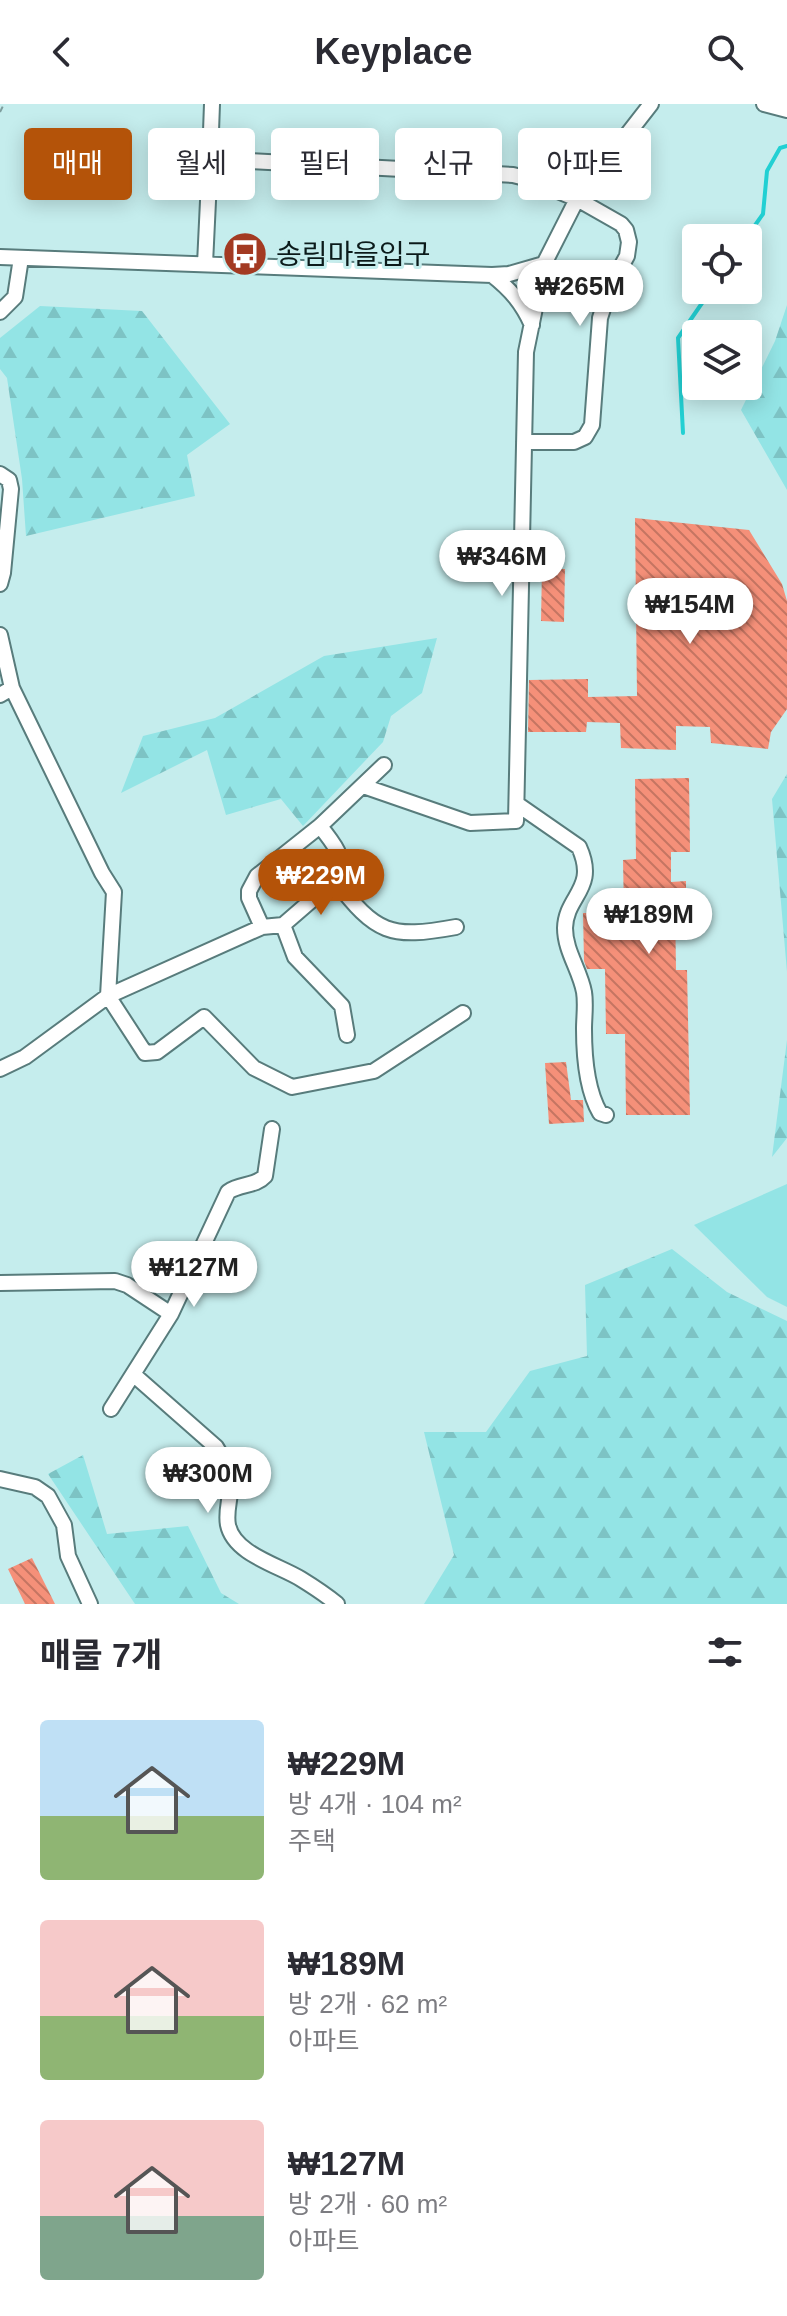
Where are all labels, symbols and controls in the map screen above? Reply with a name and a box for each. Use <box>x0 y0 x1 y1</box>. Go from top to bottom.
icon: back <box>40 30 84 74</box>
icon: search <box>703 30 747 74</box>
text: Keyplace <box>314 31 473 72</box>
chip: 매매 <box>24 128 132 200</box>
chip: 월세 <box>148 128 255 200</box>
chip: 필터 <box>271 128 379 200</box>
chip: 신규 <box>395 128 502 200</box>
chip: 아파트 <box>518 128 651 200</box>
map controls <box>682 224 762 400</box>
button: locate <box>682 224 762 304</box>
bus stop icon: 송림마을입구 <box>221 230 269 278</box>
place label: 송림마을입구 <box>276 239 431 270</box>
pin: ₩265M <box>524 260 636 328</box>
text: ₩265M <box>535 271 625 301</box>
button: layers <box>682 320 762 400</box>
pin: ₩346M <box>446 530 558 598</box>
text: ₩346M <box>457 541 547 571</box>
pin: ₩154M <box>634 578 746 646</box>
text: ₩154M <box>645 589 735 619</box>
pin: ₩229M <box>265 849 377 917</box>
text: ₩229M <box>276 860 366 890</box>
pin: ₩189M <box>593 888 705 956</box>
text: ₩189M <box>604 899 694 929</box>
pin: ₩127M <box>138 1241 250 1309</box>
text: ₩127M <box>149 1252 239 1282</box>
pin: ₩300M <box>152 1447 264 1515</box>
text: ₩300M <box>163 1458 253 1488</box>
icon: filters <box>703 1630 747 1674</box>
text: 매물 7개 <box>40 1636 162 1674</box>
text: ₩229M <box>288 1744 405 1782</box>
icon: home <box>104 1752 200 1848</box>
text: 방 4개 · 104 m² <box>288 1789 462 1819</box>
text: 주택 <box>288 1826 336 1856</box>
text: ₩189M <box>288 1944 405 1982</box>
icon: home <box>104 1952 200 2048</box>
text: 방 2개 · 62 m² <box>288 1989 447 2019</box>
text: 아파트 <box>288 2026 360 2056</box>
text: ₩127M <box>288 2144 405 2182</box>
icon: home <box>104 2152 200 2248</box>
text: 방 2개 · 60 m² <box>288 2189 447 2219</box>
text: 아파트 <box>288 2226 360 2256</box>

